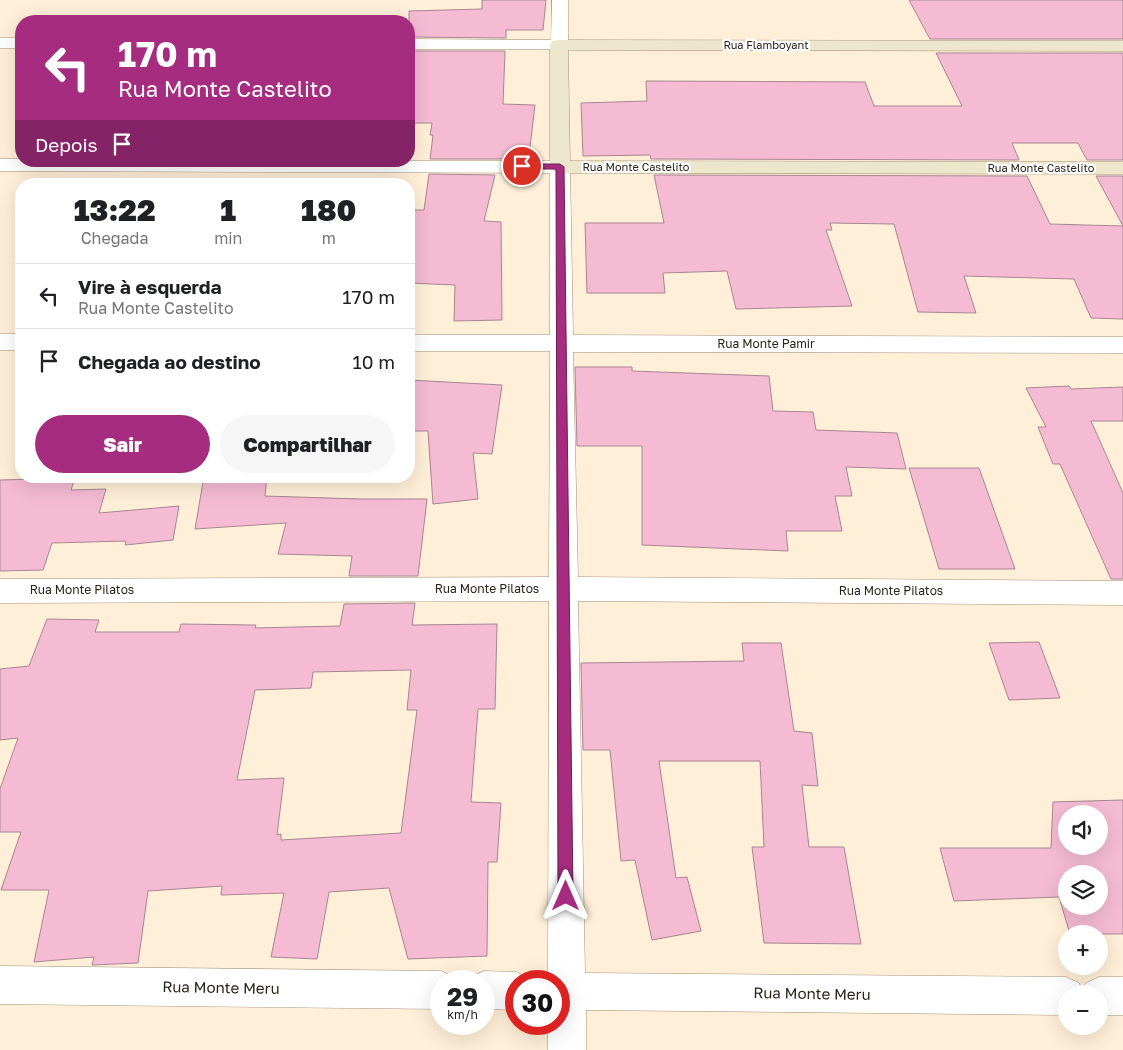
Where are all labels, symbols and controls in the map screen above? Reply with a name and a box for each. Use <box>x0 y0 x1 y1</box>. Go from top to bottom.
text: 170 m <box>118 33 217 75</box>
icon: left <box>35 35 100 100</box>
street label: Rua Flamboyant <box>723 38 809 51</box>
text: Rua Monte Castelito <box>118 75 332 102</box>
icon: arrive <box>108 130 136 158</box>
text: Depois <box>35 133 98 156</box>
pin <box>501 145 543 187</box>
icon: arrive <box>508 152 536 180</box>
street label: Rua Monte Castelito <box>583 160 690 173</box>
street label: Rua Monte Castelito <box>988 161 1095 174</box>
text: 13:22 <box>74 192 155 228</box>
text: 1 <box>220 192 236 228</box>
text: 180 <box>301 192 356 228</box>
text: Chegada <box>81 228 148 248</box>
text: min <box>214 228 242 248</box>
text: m <box>322 228 336 248</box>
text: Vire à esquerda <box>78 275 221 298</box>
icon: left <box>35 282 63 310</box>
text: 170 m <box>342 285 395 308</box>
text: Rua Monte Castelito <box>78 298 234 318</box>
street label: Rua Monte Pamir <box>717 336 815 351</box>
icon: arrive <box>35 347 63 375</box>
text: Chegada ao destino <box>78 350 261 373</box>
text: 10 m <box>352 350 395 373</box>
button: Sair <box>35 415 210 473</box>
button: Compartilhar <box>220 415 395 473</box>
street label: Rua Monte Pilatos <box>435 581 539 596</box>
street label: Rua Monte Pilatos <box>30 582 134 597</box>
street label: Rua Monte Pilatos <box>839 583 943 598</box>
map controls <box>1058 805 1108 1035</box>
button: sound <box>1058 805 1108 855</box>
button: layers <box>1058 865 1108 915</box>
position arrow <box>539 869 591 921</box>
button: + <box>1058 925 1108 975</box>
speed limit sign: 30 <box>505 970 570 1035</box>
street label: Rua Monte Meru <box>162 977 280 997</box>
text: 29 <box>447 981 478 1012</box>
street label: Rua Monte Meru <box>753 983 871 1003</box>
button: − <box>1058 985 1108 1035</box>
text: km/h <box>447 1007 478 1022</box>

